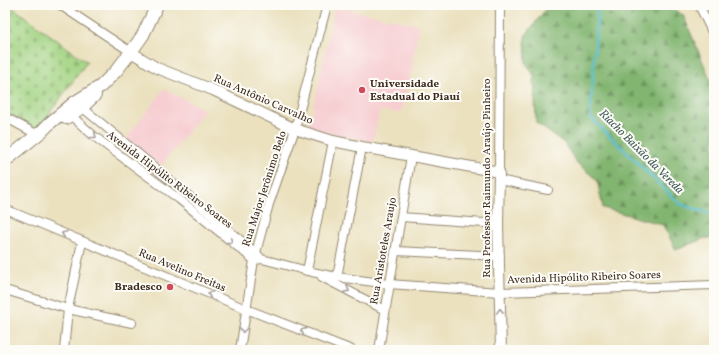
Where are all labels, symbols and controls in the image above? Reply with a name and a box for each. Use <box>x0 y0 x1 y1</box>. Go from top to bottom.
street label: Rua Antônio Carvalho <box>211 71 315 129</box>
place label: Universidade Estadual do Piauí <box>370 77 460 105</box>
street label: Rua Professor Raimundo Araújo Pinheiro <box>480 78 495 278</box>
marker: Universidade Estadual do Piauí <box>357 85 367 95</box>
water label: Riacho Baixão da Vereda <box>595 106 687 198</box>
street label: Avenida Hipólito Ribeiro Soares <box>103 128 235 232</box>
street label: Rua Major Jerônimo Belo <box>239 129 291 249</box>
one-way arrow <box>90 131 97 138</box>
street label: Rua Aristoteles Araujo <box>367 196 401 306</box>
one-way arrow <box>60 231 68 239</box>
one-way arrow <box>226 236 233 243</box>
street label: Rua Avelino Freitas <box>136 246 228 296</box>
street label: Avenida Hipólito Ribeiro Soares <box>507 268 661 288</box>
place label: Bradesco <box>115 280 162 295</box>
marker: Bradesco <box>165 282 175 292</box>
one-way arrow <box>343 285 350 293</box>
one-way arrow <box>206 291 214 299</box>
one-way arrow <box>496 308 504 314</box>
one-way arrow <box>239 327 248 333</box>
one-way arrow <box>299 328 306 336</box>

